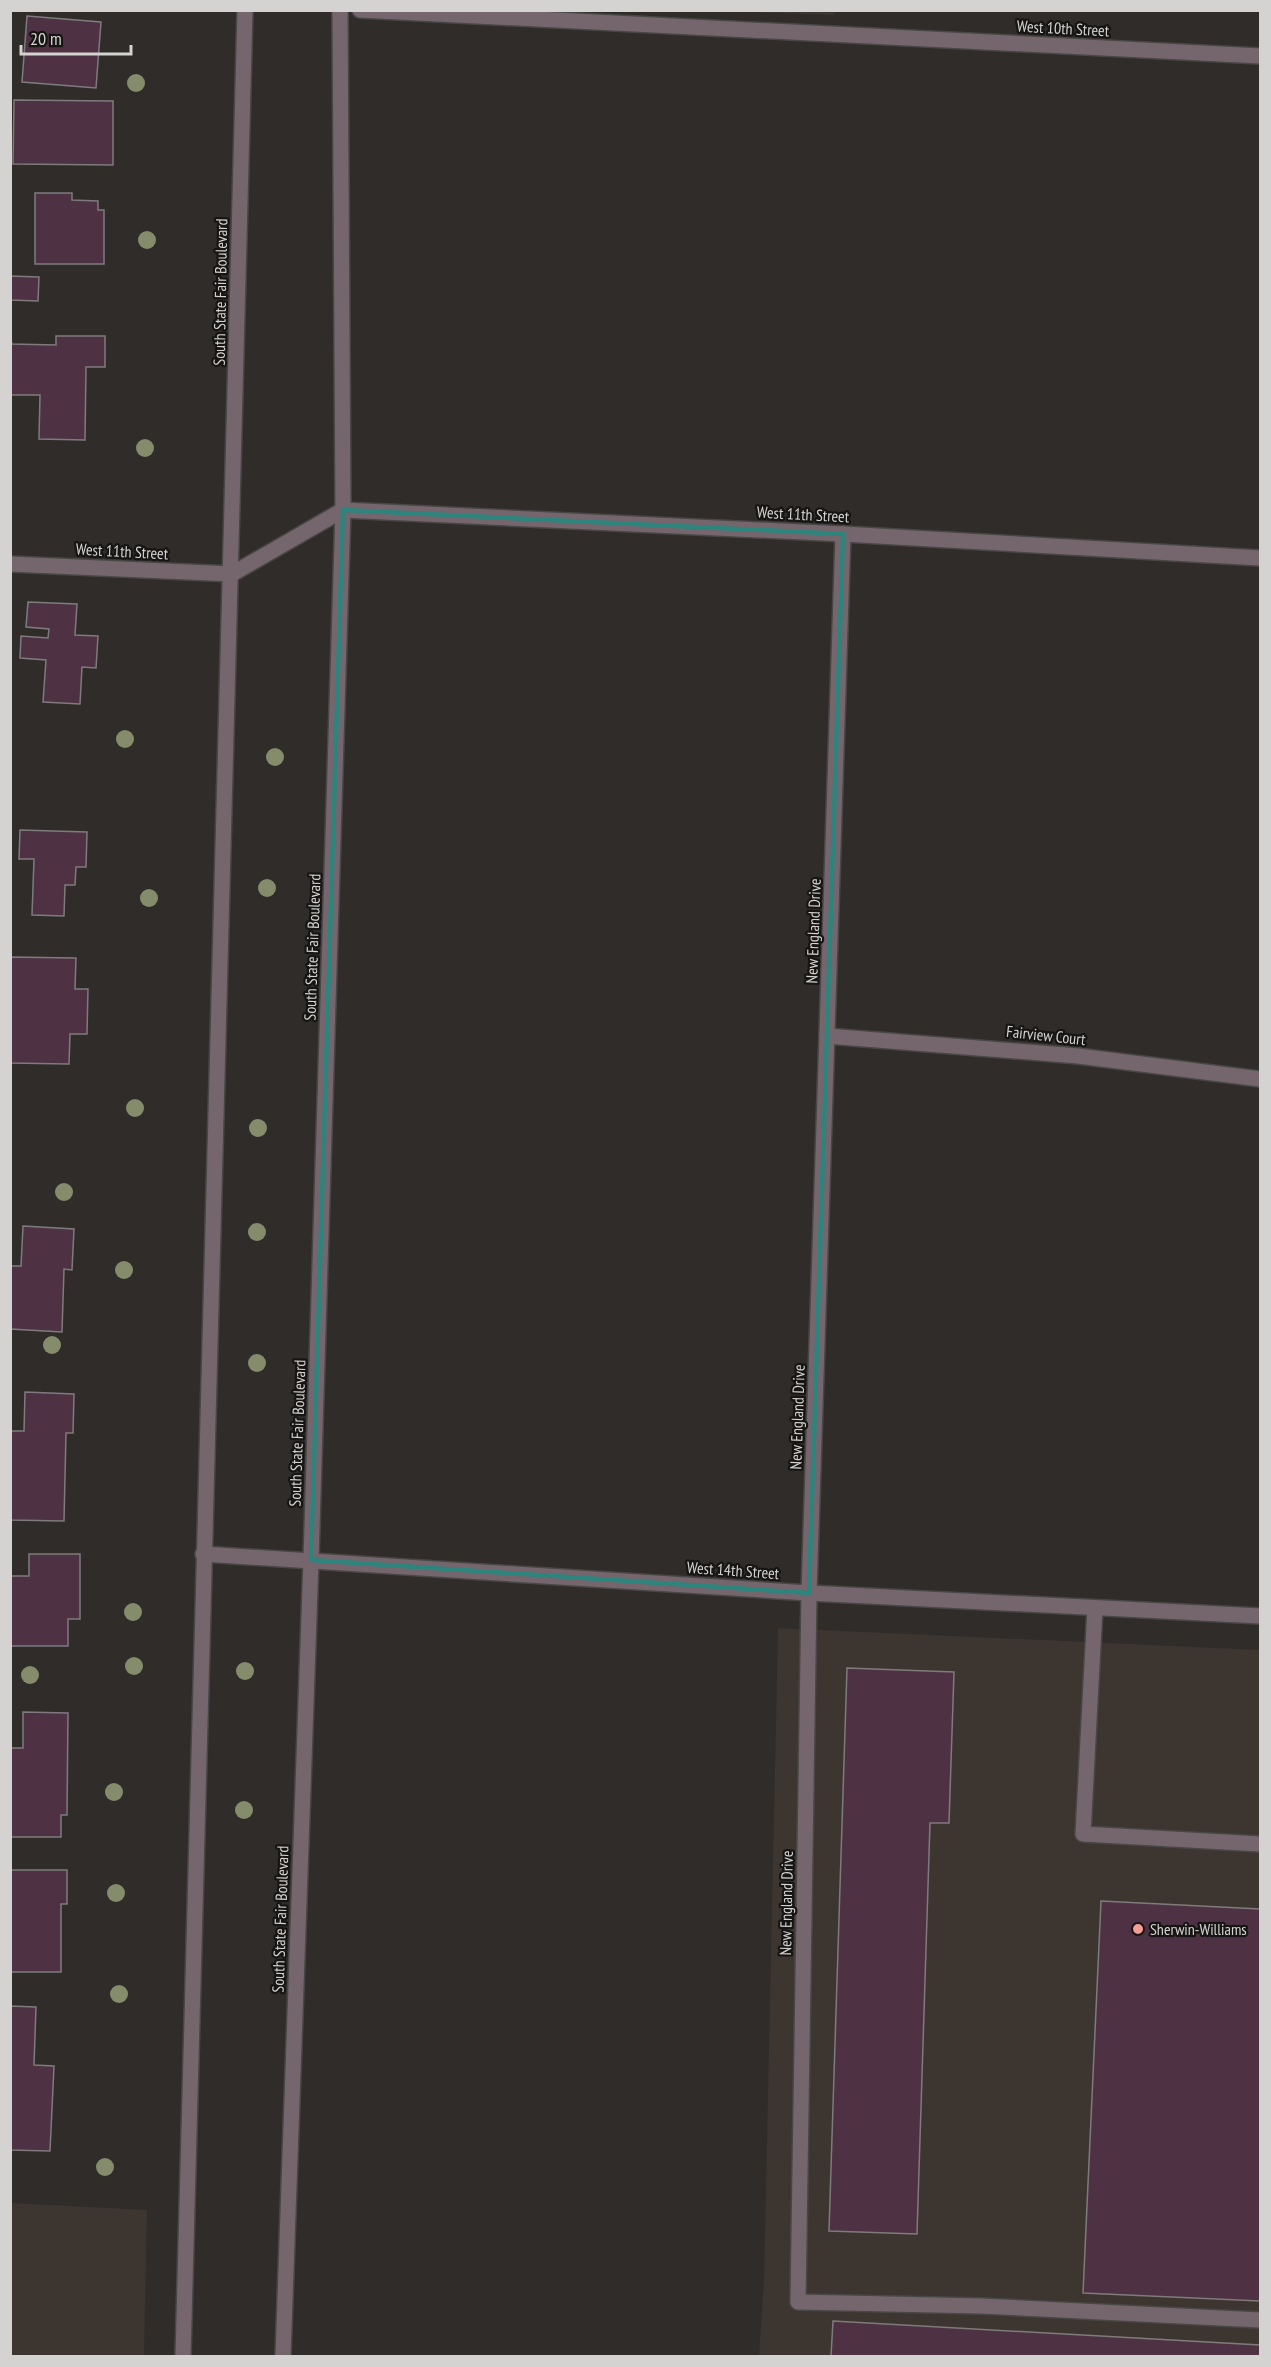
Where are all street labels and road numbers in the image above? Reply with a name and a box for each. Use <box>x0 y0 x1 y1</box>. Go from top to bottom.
street label: West 10th Street <box>1016 16 1110 40</box>
street label: South State Fair Boulevard <box>209 218 231 366</box>
street label: West 11th Street <box>756 502 850 526</box>
street label: West 11th Street <box>75 539 169 563</box>
street label: South State Fair Boulevard <box>299 873 325 1021</box>
street label: New England Drive <box>801 878 825 984</box>
street label: Fairview Court <box>1005 1021 1087 1049</box>
street label: South State Fair Boulevard <box>284 1359 310 1507</box>
street label: New England Drive <box>785 1364 809 1470</box>
street label: West 14th Street <box>686 1557 780 1583</box>
street label: South State Fair Boulevard <box>267 1845 293 1993</box>
street label: New England Drive <box>775 1850 797 1956</box>

